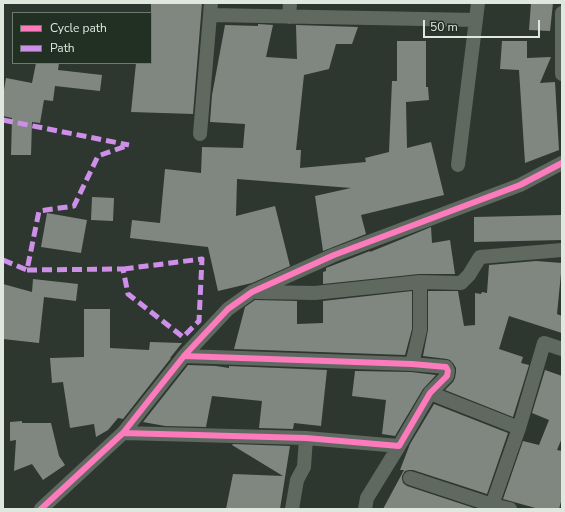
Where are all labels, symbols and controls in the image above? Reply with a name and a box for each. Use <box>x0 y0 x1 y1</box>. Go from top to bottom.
legend <box>12 12 152 64</box>
scale bar <box>425 12 542 38</box>
text: 50 m <box>430 19 458 35</box>
text: Cycle path <box>50 20 107 36</box>
text: Path <box>50 40 75 56</box>

